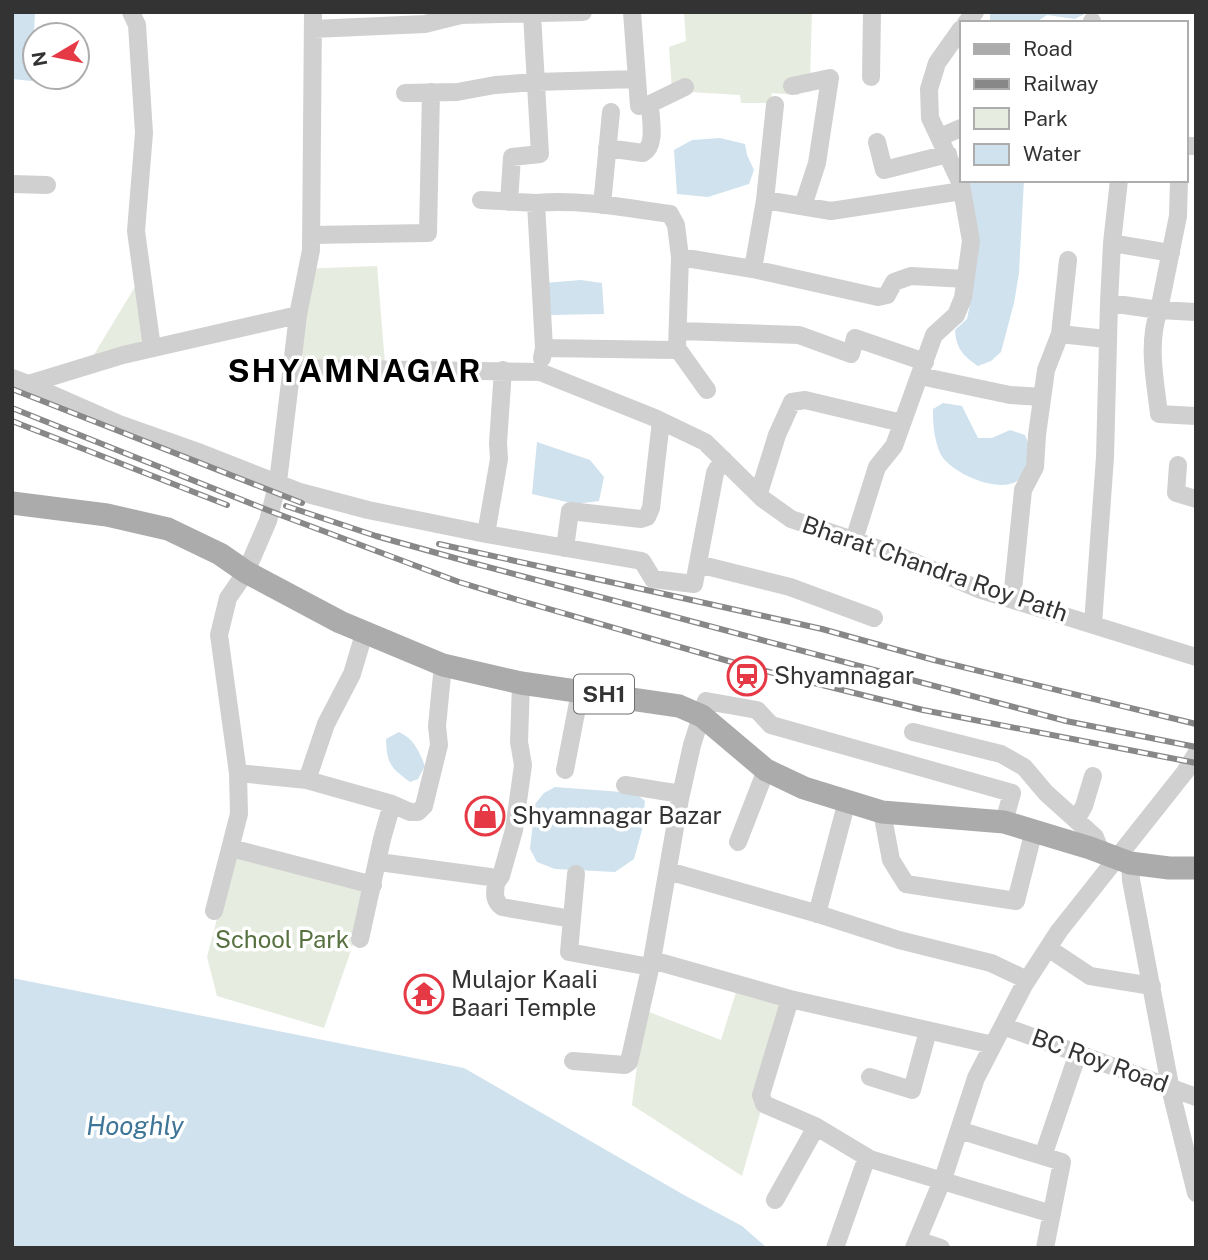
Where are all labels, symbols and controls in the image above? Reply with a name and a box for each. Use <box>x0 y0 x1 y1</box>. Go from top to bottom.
north arrow <box>21 21 91 91</box>
legend <box>960 21 1187 182</box>
text: Road <box>1023 36 1073 61</box>
text: N <box>27 50 51 68</box>
text: Railway <box>1023 71 1099 96</box>
text: Park <box>1023 106 1068 131</box>
text: Water <box>1023 141 1081 166</box>
district label: SHYAMNAGAR <box>227 352 483 389</box>
street label: Bharat Chandra Roy Path <box>799 509 1072 627</box>
station icon: Shyamnagar <box>726 655 768 697</box>
place label: Shyamnagar <box>774 661 914 689</box>
road number: SH1 <box>574 674 634 714</box>
shop icon: Shyamnagar Bazar <box>464 795 506 837</box>
place label: Shyamnagar Bazar <box>512 801 722 829</box>
park label: School Park <box>215 925 349 953</box>
place label: Mulajor Kaali Baari Temple <box>451 965 598 1021</box>
temple icon: Mulajor Kaali Baari Temple <box>403 973 445 1015</box>
street label: BC Roy Road <box>1028 1022 1172 1098</box>
water label: Hooghly <box>86 1110 185 1141</box>

